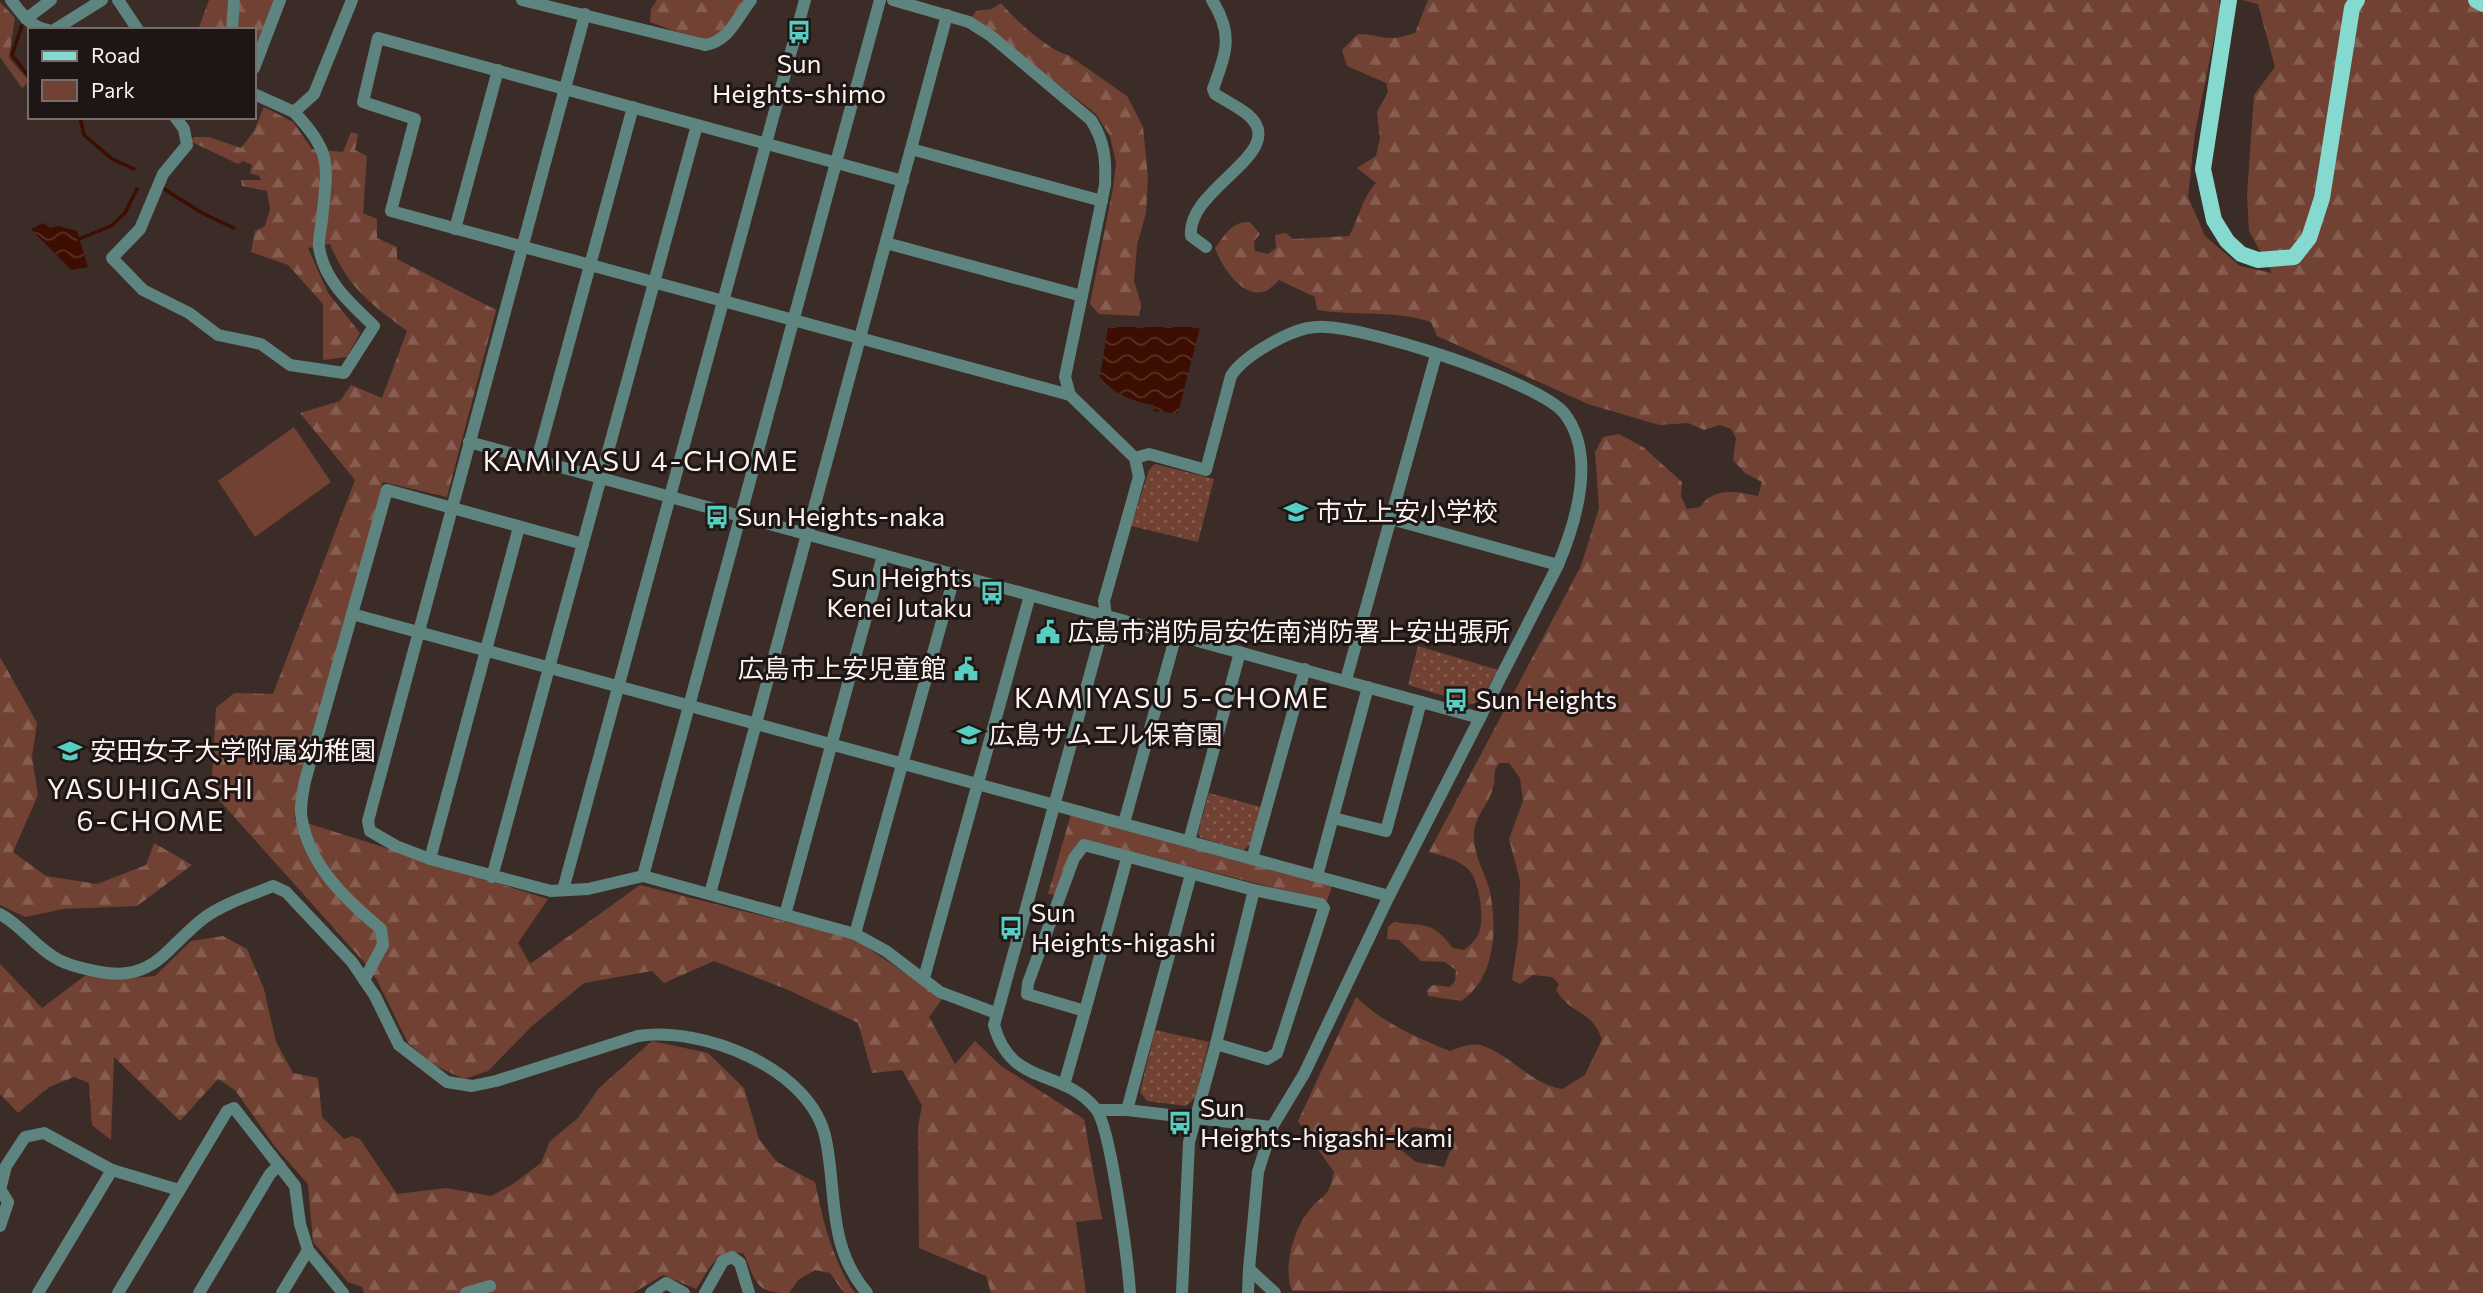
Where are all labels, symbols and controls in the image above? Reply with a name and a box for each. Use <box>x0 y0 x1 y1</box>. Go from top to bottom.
bus stop icon: Sun Heights-shimo <box>785 18 813 46</box>
legend <box>28 28 256 119</box>
text: Road <box>91 42 140 67</box>
place label: Sun Heights-shimo <box>712 47 886 108</box>
text: Park <box>91 77 135 102</box>
district label: KAMIYASU 4-CHOME <box>483 443 799 477</box>
place label: 市立上安小学校 <box>1316 495 1498 526</box>
school or university icon: 市立上安小学校 <box>1282 498 1310 526</box>
place label: Sun Heights-naka <box>737 500 945 531</box>
bus stop icon: Sun Heights-naka <box>703 503 731 531</box>
place label: Sun Heights Kenei Jutaku <box>827 561 972 622</box>
bus stop icon: Sun Heights Kenei Jutaku <box>978 579 1006 607</box>
place label: 広島市消防局安佐南消防署上安出張所 <box>1068 615 1510 646</box>
public building icon: 広島市消防局安佐南消防署上安出張所 <box>1034 618 1062 646</box>
place label: 広島市上安児童館 <box>738 652 946 683</box>
public building icon: 広島市上安児童館 <box>952 655 980 683</box>
district label: KAMIYASU 5-CHOME <box>1014 680 1330 714</box>
place label: Sun Heights <box>1476 683 1617 714</box>
bus stop icon: Sun Heights <box>1442 686 1470 714</box>
place label: 広島サムエル保育園 <box>989 718 1222 749</box>
school or university icon: 広島サムエル保育園 <box>955 721 983 749</box>
place label: 安田女子大学附属幼稚園 <box>90 734 376 765</box>
school or university icon: 安田女子大学附属幼稚園 <box>56 737 84 765</box>
district label: YASUHIGASHI 6-CHOME <box>47 771 255 837</box>
place label: Sun Heights-higashi <box>1031 896 1216 957</box>
bus stop icon: Sun Heights-higashi <box>997 914 1025 942</box>
place label: Sun Heights-higashi-kami <box>1200 1091 1453 1152</box>
bus stop icon: Sun Heights-higashi-kami <box>1166 1109 1194 1137</box>

